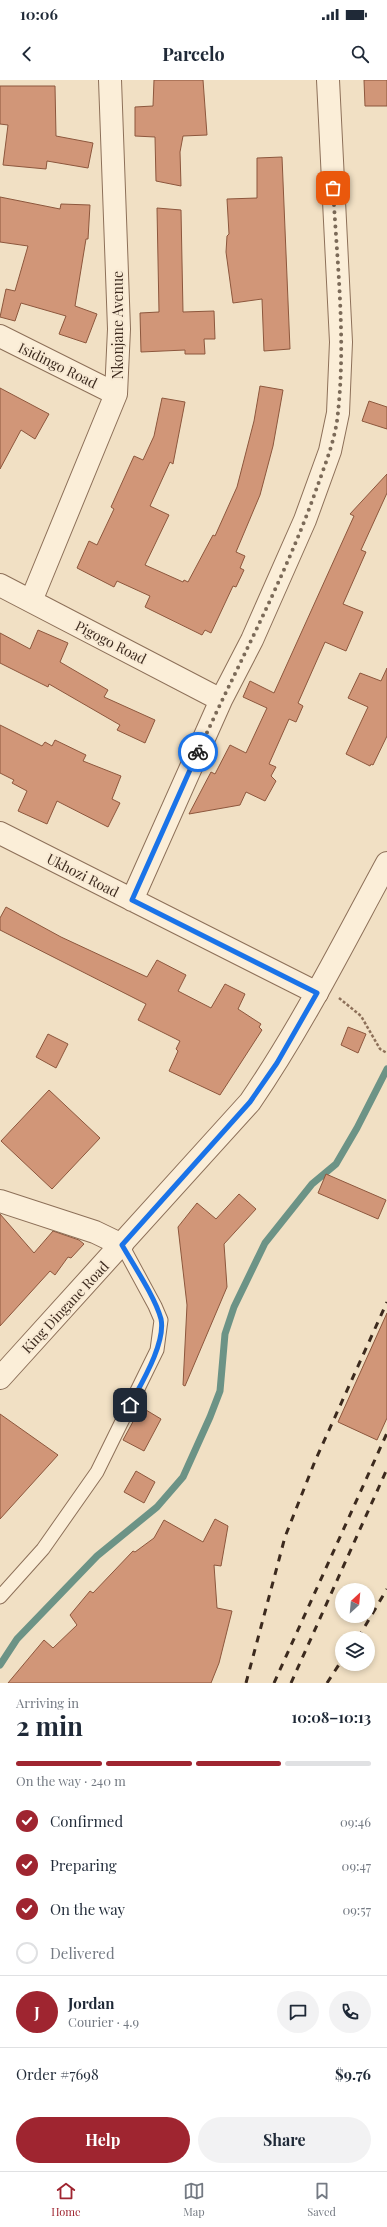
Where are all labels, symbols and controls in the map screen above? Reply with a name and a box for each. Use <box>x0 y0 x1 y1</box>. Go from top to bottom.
text: 10:06 <box>20 4 58 24</box>
text: Parcelo <box>162 42 225 66</box>
icon: back <box>16 43 38 65</box>
icon: search <box>349 43 371 65</box>
pin <box>316 171 350 205</box>
icon: bag <box>322 177 344 199</box>
street label: Nkonjane Avenue <box>108 271 127 379</box>
street label: Isidingo Road <box>15 338 101 392</box>
street label: Pigogo Road <box>72 616 150 668</box>
courier <box>178 732 218 772</box>
icon: bike <box>187 741 209 763</box>
street label: Ukhozi Road <box>44 849 122 901</box>
street label: King Dingane Road <box>17 1257 113 1357</box>
pin <box>113 1388 147 1422</box>
icon: home <box>119 1394 141 1416</box>
north arrow <box>335 1583 375 1623</box>
map controls <box>335 1583 375 1671</box>
button: layers <box>335 1631 375 1671</box>
text: Arriving in <box>16 1694 79 1711</box>
text: 10:08–10:13 <box>292 1707 371 1727</box>
text: 2 min <box>16 1708 83 1743</box>
text: On the way · 240 m <box>16 1772 126 1789</box>
icon: check <box>16 1810 38 1832</box>
text: Confirmed <box>50 1811 123 1831</box>
text: 09:46 <box>340 1813 371 1830</box>
icon: check <box>16 1854 38 1876</box>
text: Preparing <box>50 1855 117 1875</box>
text: 09:47 <box>342 1857 371 1874</box>
icon: check <box>16 1898 38 1920</box>
text: On the way <box>50 1899 125 1919</box>
text: 09:57 <box>342 1901 371 1918</box>
text: Delivered <box>50 1943 115 1963</box>
button: chat <box>277 1991 319 2033</box>
button: phone <box>329 1991 371 2033</box>
text: Jordan <box>68 1993 114 2013</box>
text: J <box>34 2002 40 2022</box>
text: Courier · 4.9 <box>68 2013 139 2030</box>
text: Order #7698 <box>16 2064 99 2084</box>
text: $9.76 <box>335 2064 371 2084</box>
button: Help <box>16 2117 190 2163</box>
button: Share <box>198 2117 371 2163</box>
tab: Home <box>51 2180 81 2219</box>
tab: Map <box>183 2180 205 2219</box>
tab: Saved <box>307 2180 336 2219</box>

